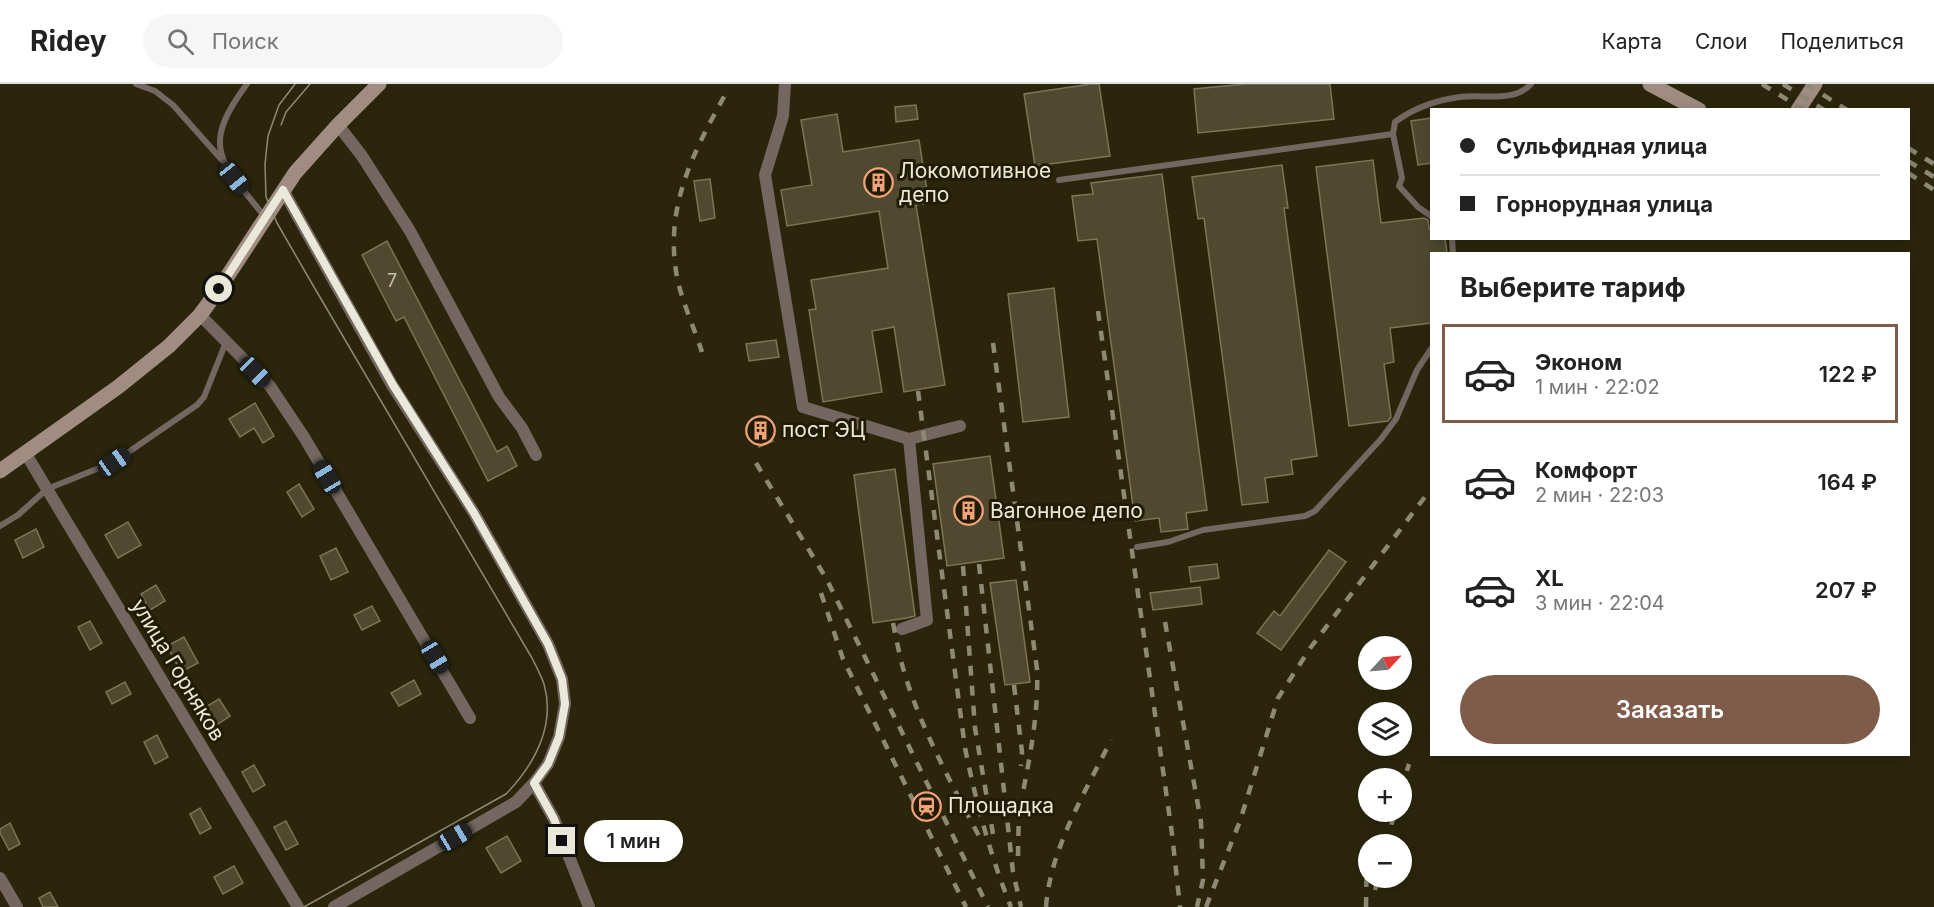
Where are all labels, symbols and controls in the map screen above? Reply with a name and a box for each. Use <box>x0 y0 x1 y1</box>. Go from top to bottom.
search box <box>143 14 563 68</box>
text: Ridey <box>30 24 107 58</box>
icon: search <box>164 25 197 58</box>
text: Поиск <box>212 28 279 54</box>
text: Карта <box>1602 29 1662 54</box>
text: Слои <box>1695 29 1747 54</box>
text: Поделиться <box>1780 29 1904 54</box>
text: Сульфидная улица <box>1496 133 1708 159</box>
car <box>216 158 252 198</box>
place label: Локомотивное депо <box>899 158 1051 207</box>
building icon: Локомотивное депо <box>862 167 894 199</box>
text: Горнорудная улица <box>1496 191 1713 217</box>
house number: 7 <box>387 270 397 291</box>
text: Выберите тариф <box>1460 271 1686 304</box>
route start <box>205 275 232 302</box>
icon: car <box>1463 347 1517 401</box>
text: Эконом <box>1535 349 1622 375</box>
car <box>236 353 274 391</box>
text: 122 ₽ <box>1819 361 1877 387</box>
text: 1 мин · 22:02 <box>1535 375 1660 399</box>
building icon: пост ЭЦ <box>745 414 777 446</box>
place label: пост ЭЦ <box>782 417 865 442</box>
car <box>94 444 134 480</box>
icon: car <box>1463 455 1517 509</box>
car <box>310 457 344 497</box>
text: Комфорт <box>1535 457 1637 483</box>
text: 164 ₽ <box>1817 469 1877 495</box>
text: 2 мин · 22:03 <box>1535 483 1664 507</box>
building icon: Вагонное депо <box>953 495 985 527</box>
place label: Вагонное депо <box>990 498 1143 523</box>
icon: car <box>1463 563 1517 617</box>
text: XL <box>1535 565 1564 591</box>
text: 207 ₽ <box>1815 577 1877 603</box>
text: 3 мин · 22:04 <box>1535 591 1665 615</box>
street label: улица Горняков <box>126 594 231 745</box>
north arrow <box>1358 636 1412 690</box>
map controls <box>1358 636 1412 888</box>
car <box>418 637 452 677</box>
button: Заказать <box>1460 675 1880 744</box>
button: layers <box>1358 702 1412 756</box>
button: + <box>1358 768 1412 822</box>
station icon: Площадка <box>911 790 943 822</box>
place label: Площадка <box>948 793 1054 818</box>
car <box>435 820 475 854</box>
callout: 1 мин <box>583 820 682 862</box>
route end <box>548 827 575 854</box>
text: 1 мин <box>607 829 660 853</box>
button: − <box>1358 834 1412 888</box>

